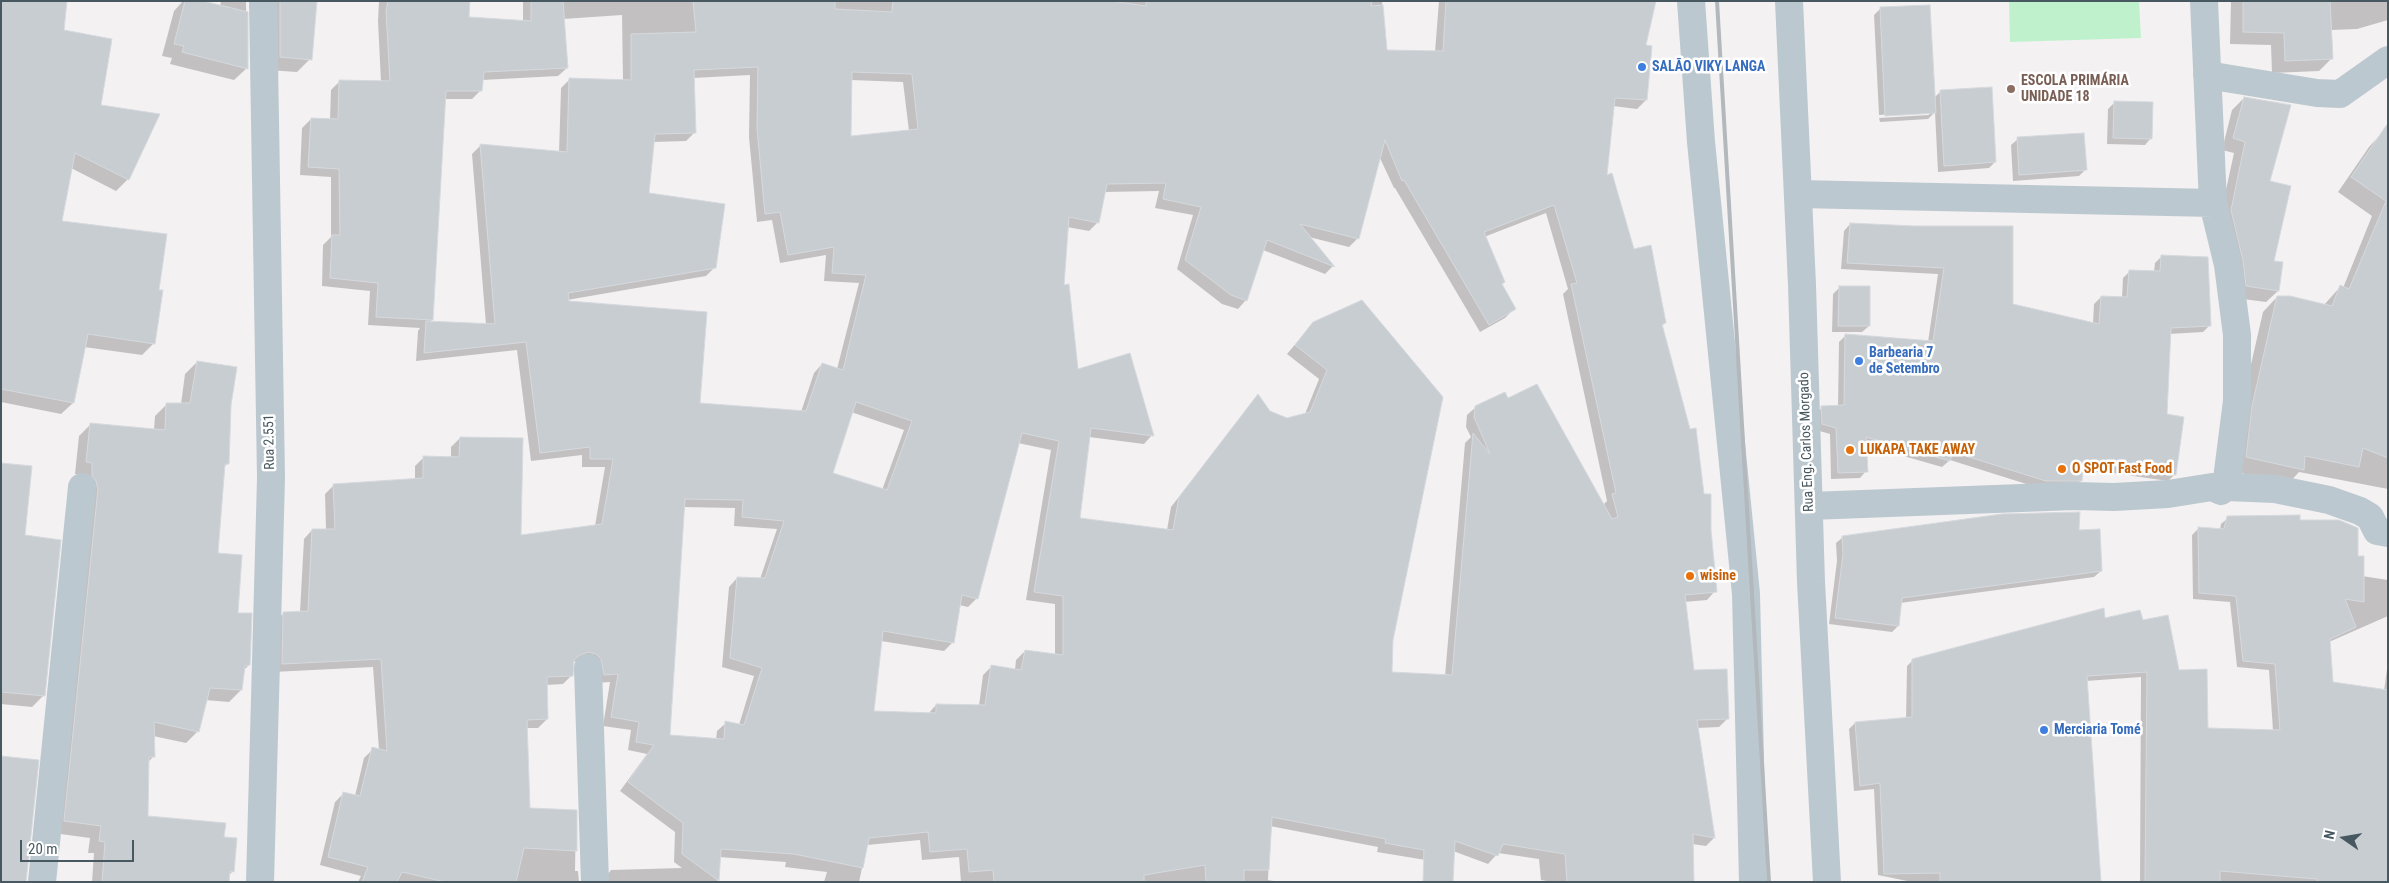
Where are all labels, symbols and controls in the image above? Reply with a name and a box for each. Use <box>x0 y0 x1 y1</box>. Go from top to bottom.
place label: SALÃO VIKY LANGA <box>1652 59 1765 75</box>
marker: SALÃO VIKY LANGA <box>1636 61 1648 73</box>
place label: ESCOLA PRIMÁRIA UNIDADE 18 <box>2021 73 2129 105</box>
marker: ESCOLA PRIMÁRIA UNIDADE 18 <box>2005 83 2017 95</box>
place label: Barbearia 7 de Setembro <box>1869 345 1940 378</box>
marker: Barbearia 7 de Setembro <box>1853 355 1865 367</box>
street label: Rua Eng. Carlos Morgado <box>1796 372 1818 512</box>
street label: Rua 2.551 <box>261 414 279 470</box>
place label: LUKAPA TAKE AWAY <box>1860 442 1975 458</box>
marker: LUKAPA TAKE AWAY <box>1844 444 1856 456</box>
place label: O SPOT Fast Food <box>2072 461 2172 477</box>
marker: O SPOT Fast Food <box>2056 463 2068 475</box>
place label: wisine <box>1700 568 1736 584</box>
marker: wisine <box>1684 570 1696 582</box>
place label: Merciaria Tomé <box>2054 722 2141 738</box>
marker: Merciaria Tomé <box>2038 724 2050 736</box>
north arrow <box>2319 813 2369 863</box>
text: N <box>2321 829 2338 841</box>
scale bar <box>22 830 136 862</box>
text: 20 m <box>28 840 58 858</box>

